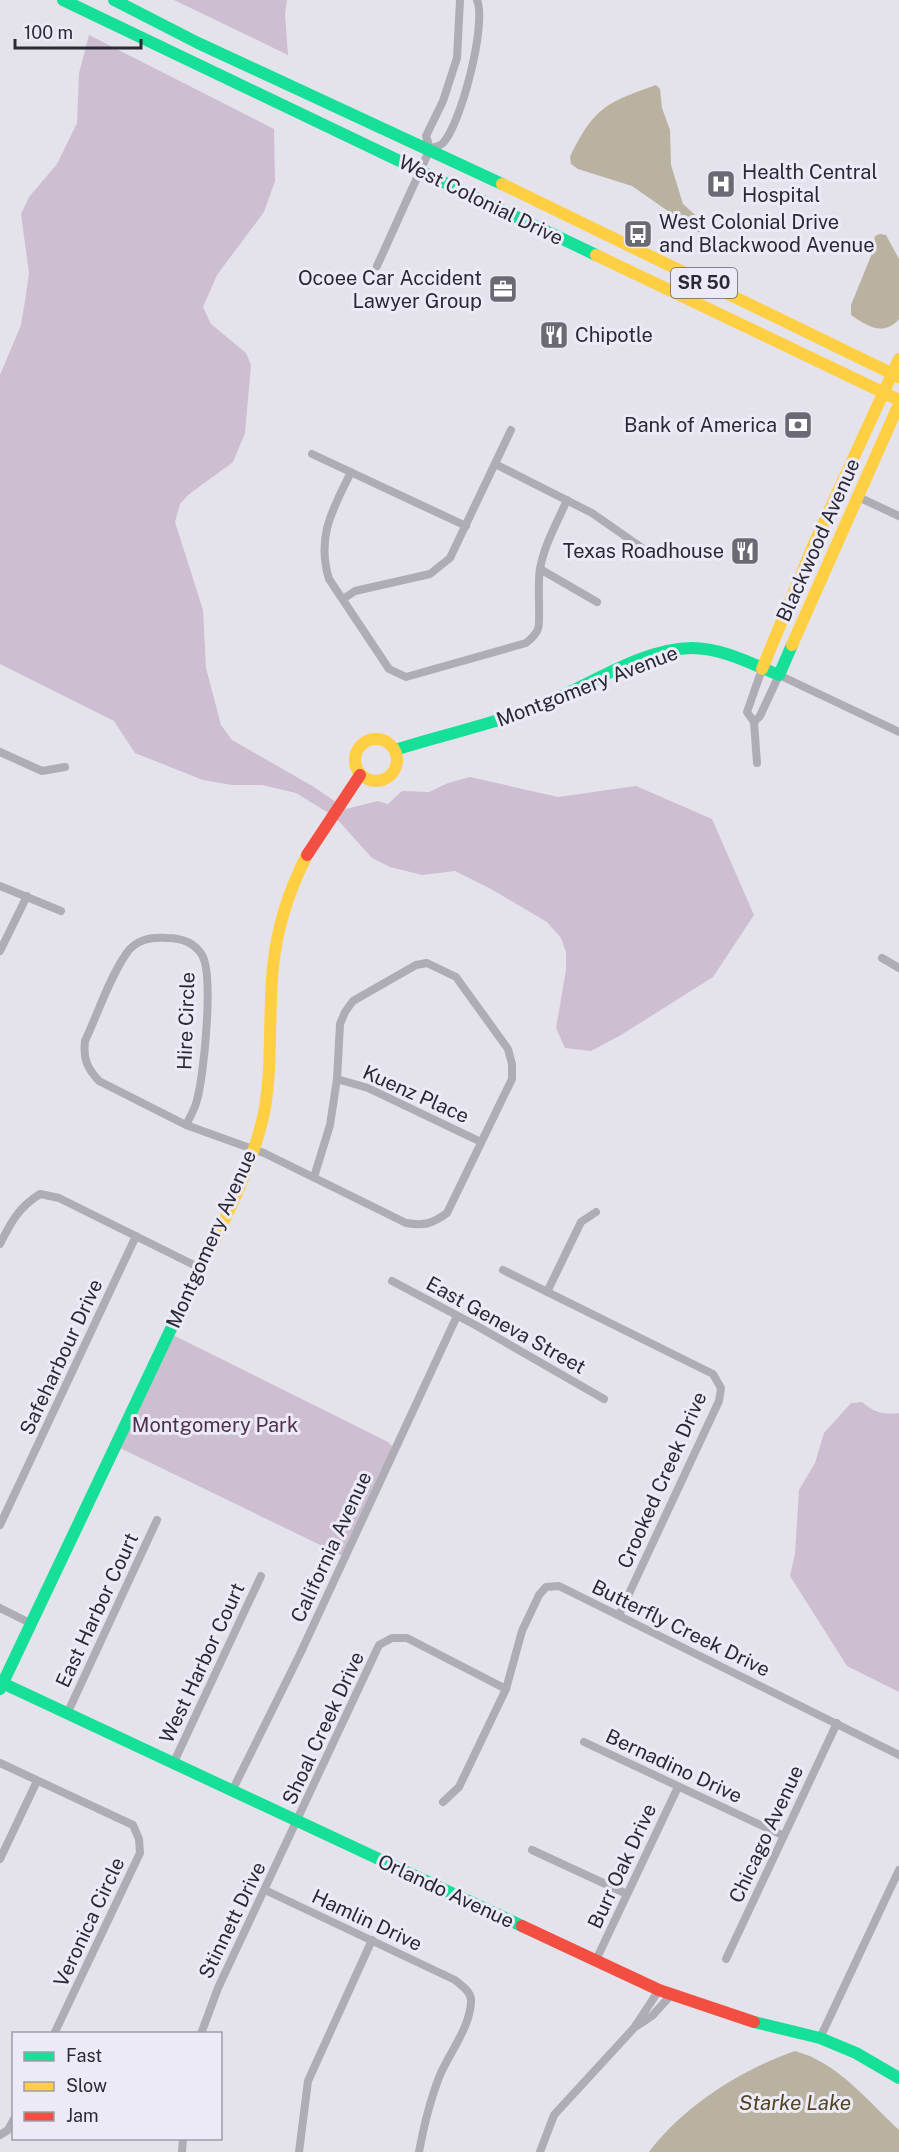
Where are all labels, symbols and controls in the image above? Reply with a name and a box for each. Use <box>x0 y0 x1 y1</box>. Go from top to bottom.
scale bar <box>15 12 141 50</box>
text: 100 m <box>24 22 73 43</box>
street label: West Colonial Drive <box>395 150 567 250</box>
place label: Health Central Hospital <box>742 160 877 207</box>
hospital icon: Health Central Hospital <box>705 168 737 200</box>
place label: West Colonial Drive and Blackwood Avenue <box>659 210 875 257</box>
bus stop icon: West Colonial Drive and Blackwood Avenue <box>622 218 654 250</box>
place label: Ocoee Car Accident Lawyer Group <box>298 266 482 313</box>
road number: SR 50 <box>671 268 737 298</box>
office icon: Ocoee Car Accident Lawyer Group <box>487 273 519 305</box>
restaurant icon: Chipotle <box>538 319 570 351</box>
place label: Chipotle <box>575 323 653 347</box>
bank icon: Bank of America <box>782 409 814 441</box>
place label: Bank of America <box>624 413 777 437</box>
street label: Blackwood Avenue <box>771 455 865 625</box>
restaurant icon: Texas Roadhouse <box>729 535 761 567</box>
place label: Texas Roadhouse <box>563 539 724 563</box>
street label: Montgomery Avenue <box>493 640 681 732</box>
street label: Hire Circle <box>172 971 200 1071</box>
street label: Kuenz Place <box>359 1060 473 1128</box>
street label: Montgomery Avenue <box>161 1146 261 1332</box>
street label: East Geneva Street <box>422 1271 590 1379</box>
street label: Safeharbour Drive <box>14 1275 108 1439</box>
street label: Crooked Creek Drive <box>612 1388 712 1572</box>
park label: Montgomery Park <box>132 1413 298 1437</box>
street label: California Avenue <box>286 1468 376 1626</box>
street label: East Harbor Court <box>51 1529 143 1691</box>
street label: Butterfly Creek Drive <box>588 1574 774 1682</box>
street label: West Harbor Court <box>154 1579 250 1747</box>
street label: Shoal Creek Drive <box>277 1648 369 1808</box>
street label: Bernadino Drive <box>602 1724 746 1808</box>
street label: Chicago Avenue <box>724 1761 808 1907</box>
street label: Burr Oak Drive <box>583 1800 661 1932</box>
street label: Orlando Avenue <box>374 1849 518 1933</box>
street label: Veronica Circle <box>49 1853 129 1991</box>
street label: Stinnett Drive <box>193 1858 271 1982</box>
street label: Hamlin Drive <box>308 1884 426 1956</box>
legend <box>12 2032 222 2140</box>
text: Fast <box>66 2045 102 2066</box>
text: Slow <box>66 2075 107 2096</box>
water label: Starke Lake <box>739 2090 851 2115</box>
text: Jam <box>66 2105 99 2126</box>

